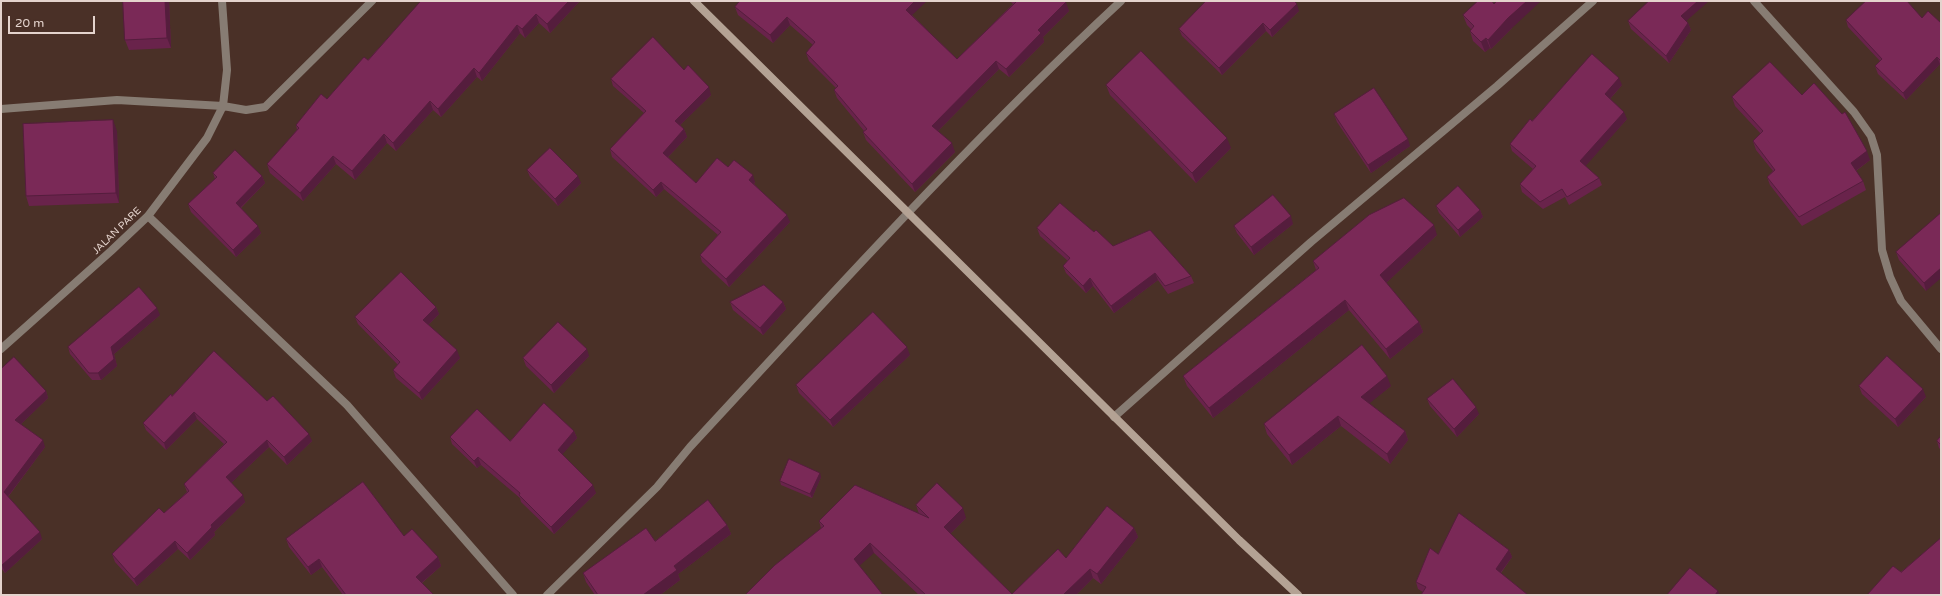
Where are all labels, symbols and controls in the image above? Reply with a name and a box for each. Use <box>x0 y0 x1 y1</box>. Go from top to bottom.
scale bar <box>10 8 97 34</box>
text: 20 m <box>15 16 44 30</box>
street label: JALAN PARE <box>90 205 144 257</box>

